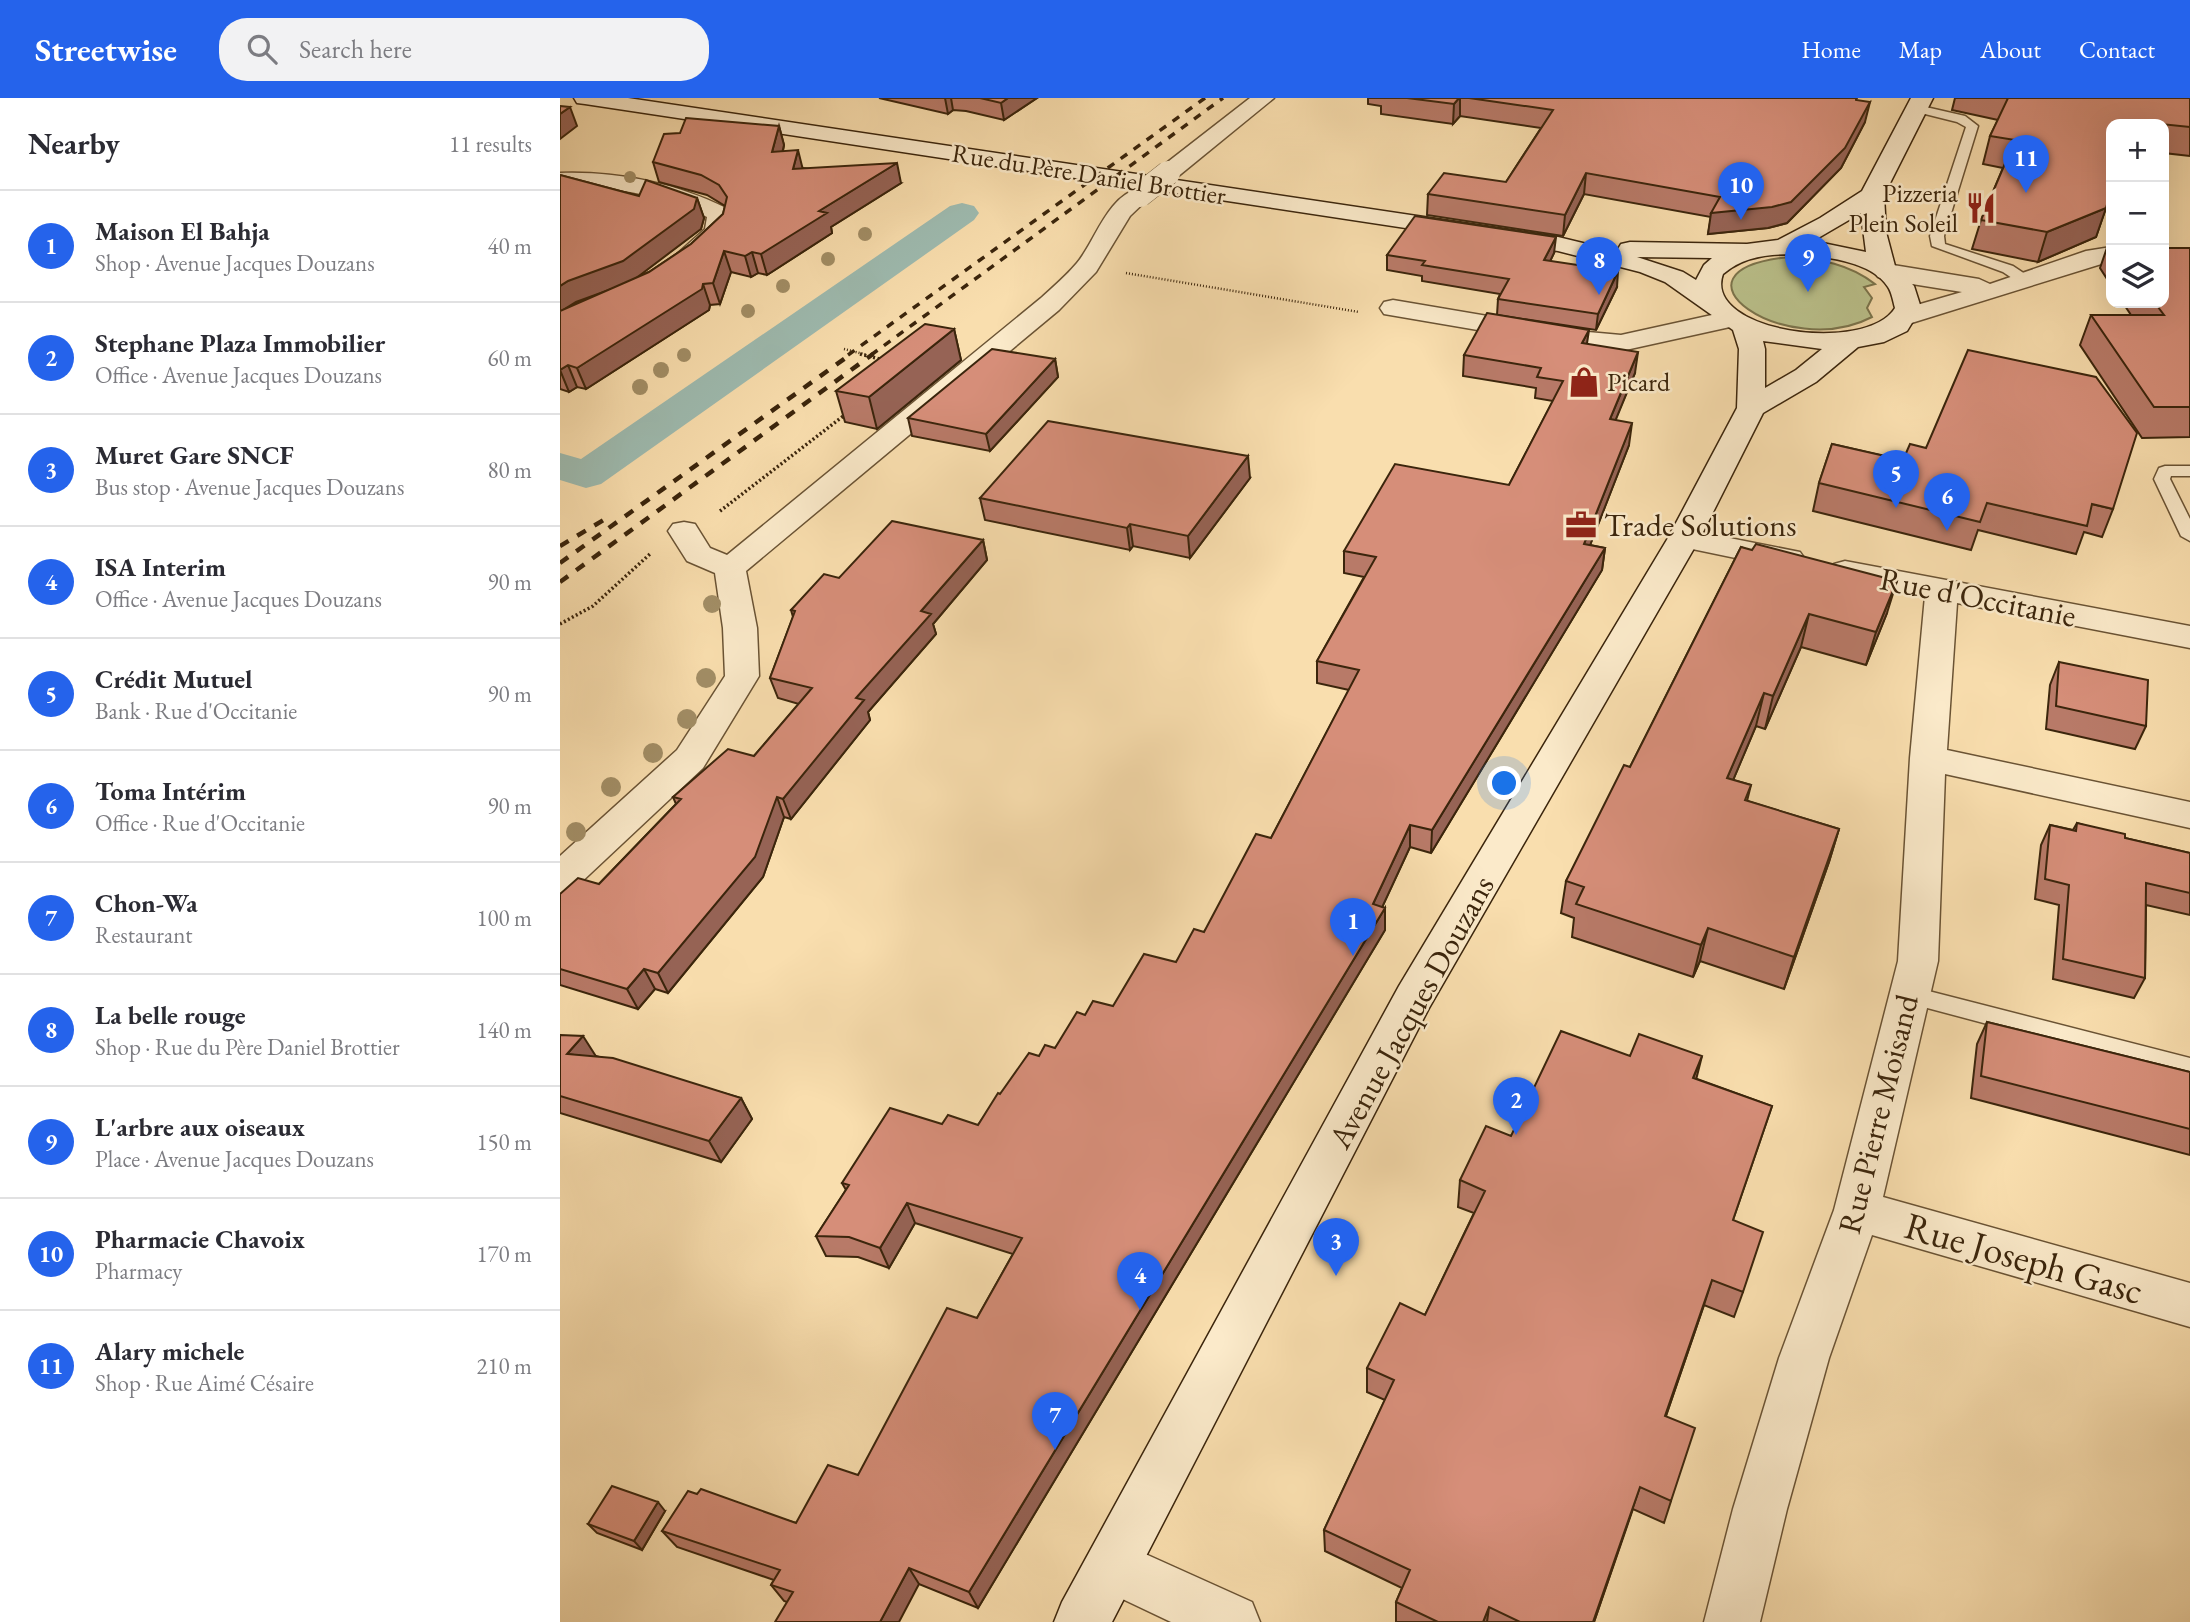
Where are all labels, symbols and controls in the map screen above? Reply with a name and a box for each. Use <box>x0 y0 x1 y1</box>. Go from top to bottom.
search box <box>219 18 709 81</box>
text: Streetwise <box>35 28 177 71</box>
icon: search <box>243 30 281 68</box>
text: Search here <box>299 32 412 66</box>
text: Home <box>1801 34 1861 65</box>
text: Map <box>1899 34 1942 65</box>
text: About <box>1980 34 2041 65</box>
text: Contact <box>2079 34 2155 65</box>
map controls <box>2106 119 2169 308</box>
button: + <box>2106 119 2169 182</box>
text: Nearby <box>28 124 120 163</box>
text: 11 results <box>449 129 532 159</box>
pin: 11 <box>2003 135 2049 193</box>
street label: Rue du Père Daniel Brottier <box>950 136 1229 212</box>
pin: 10 <box>1718 162 1764 220</box>
place label: Pizzeria Plein Soleil <box>1848 176 1959 240</box>
button: − <box>2106 182 2169 245</box>
restaurant icon: Pizzeria Plein Soleil <box>1964 191 1998 225</box>
text: Maison El Bahja <box>95 214 270 248</box>
text: 1 <box>45 231 57 261</box>
text: 40 m <box>487 231 532 261</box>
pin: 9 <box>1785 234 1831 292</box>
pin: 8 <box>1576 237 1622 295</box>
button: layers <box>2106 245 2169 308</box>
text: Shop · Avenue Jacques Douzans <box>95 248 375 278</box>
text: Stephane Plaza Immobilier <box>95 326 385 360</box>
text: 2 <box>45 343 57 373</box>
text: 60 m <box>487 343 532 373</box>
text: Office · Avenue Jacques Douzans <box>95 360 382 390</box>
shop icon: Picard <box>1567 365 1601 399</box>
place label: Picard <box>1607 365 1671 399</box>
text: Muret Gare SNCF <box>95 438 294 472</box>
pin: 5 <box>1873 450 1919 508</box>
text: 3 <box>45 455 57 485</box>
text: 80 m <box>487 455 532 485</box>
text: Bus stop · Avenue Jacques Douzans <box>95 472 404 502</box>
pin: 6 <box>1924 473 1970 531</box>
place label: Trade Solutions <box>1604 504 1797 546</box>
office icon: Trade Solutions <box>1564 508 1598 542</box>
text: ISA Interim <box>95 550 226 584</box>
street label: Rue d'Occitanie <box>1876 557 2080 637</box>
text: 4 <box>45 567 57 597</box>
text: 90 m <box>487 567 532 597</box>
text: Office · Avenue Jacques Douzans <box>95 584 382 614</box>
text: Crédit Mutuel <box>95 662 253 696</box>
text: 5 <box>45 679 57 709</box>
text: 90 m <box>487 679 532 709</box>
text: Bank · Rue d'Occitanie <box>95 696 297 726</box>
your location <box>1487 766 1521 800</box>
text: Toma Intérim <box>95 774 246 808</box>
text: 6 <box>45 791 57 821</box>
text: 90 m <box>487 791 532 821</box>
text: Office · Rue d'Occitanie <box>95 808 305 838</box>
street label: Avenue Jacques Douzans <box>1318 868 1504 1157</box>
text: Chon-Wa <box>95 886 198 920</box>
pin: 1 <box>1330 898 1376 956</box>
text: 7 <box>45 903 57 933</box>
text: 100 m <box>476 903 532 933</box>
text: Restaurant <box>95 920 193 950</box>
street label: Rue Pierre Moisand <box>1828 989 1928 1238</box>
text: La belle rouge <box>95 998 246 1032</box>
text: 8 <box>45 1015 57 1045</box>
text: 140 m <box>476 1015 532 1045</box>
text: Shop · Rue du Père Daniel Brottier <box>95 1032 400 1062</box>
pin: 2 <box>1493 1077 1539 1135</box>
text: L'arbre aux oiseaux <box>95 1110 305 1144</box>
text: 9 <box>45 1127 57 1157</box>
text: 150 m <box>476 1127 532 1157</box>
text: Place · Avenue Jacques Douzans <box>95 1144 374 1174</box>
street label: Rue Joseph Gasc <box>1899 1200 2149 1315</box>
pin: 3 <box>1313 1218 1359 1276</box>
text: Pharmacie Chavoix <box>95 1222 305 1256</box>
text: 10 <box>39 1239 63 1269</box>
text: 170 m <box>476 1239 532 1269</box>
pin: 4 <box>1117 1252 1163 1310</box>
text: Pharmacy <box>95 1256 182 1286</box>
text: Alary michele <box>95 1334 244 1368</box>
text: 11 <box>39 1351 63 1381</box>
text: 210 m <box>476 1351 532 1381</box>
text: Shop · Rue Aimé Césaire <box>95 1368 314 1398</box>
pin: 7 <box>1032 1392 1078 1450</box>

